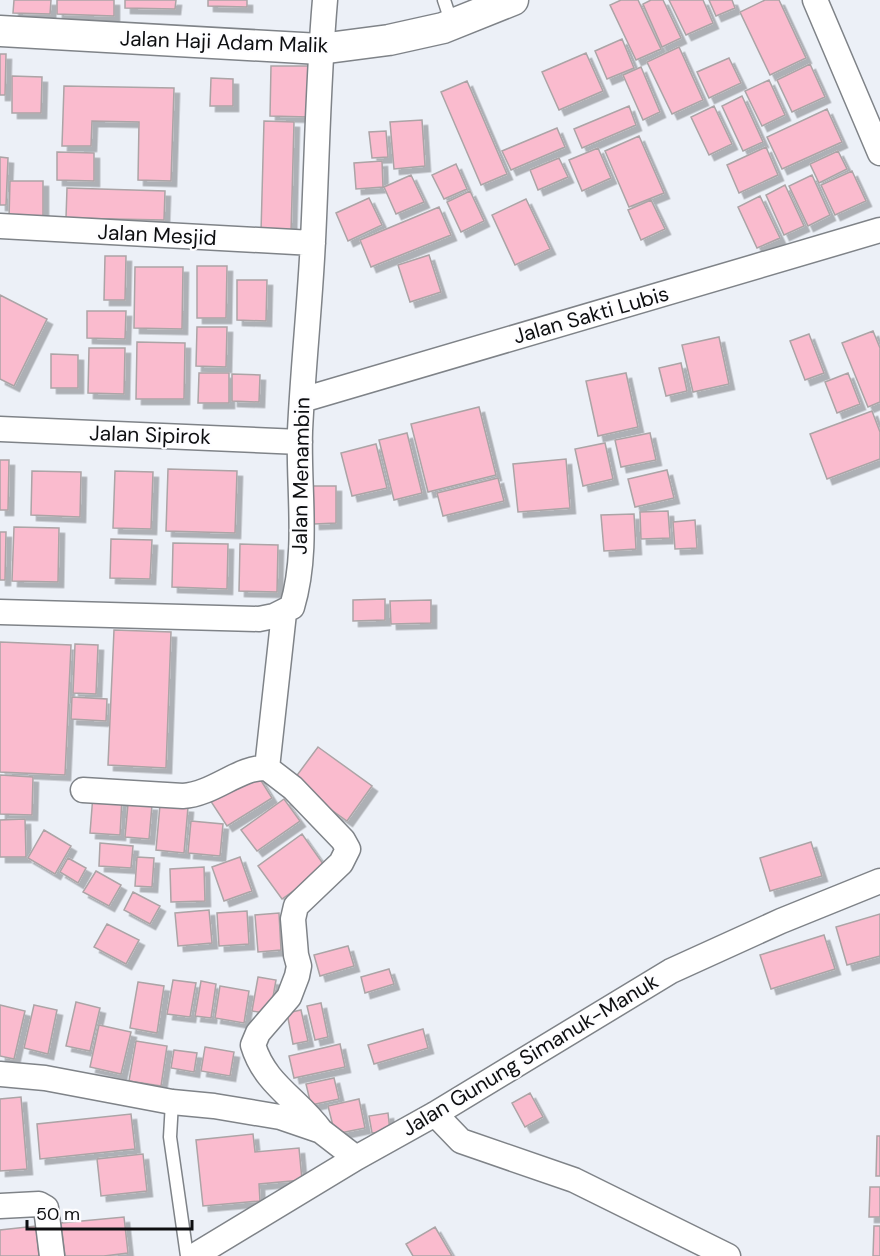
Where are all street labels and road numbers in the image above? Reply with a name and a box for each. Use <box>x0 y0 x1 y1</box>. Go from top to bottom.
street label: Jalan Haji Adam Malik <box>119 24 329 60</box>
street label: Jalan Mesjid <box>97 218 217 252</box>
street label: Jalan Sakti Lubis <box>510 279 672 351</box>
street label: Jalan Menambin <box>286 397 316 555</box>
street label: Jalan Sipirok <box>89 419 212 451</box>
street label: Jalan Gunung Simanuk-Manuk <box>397 967 664 1143</box>

